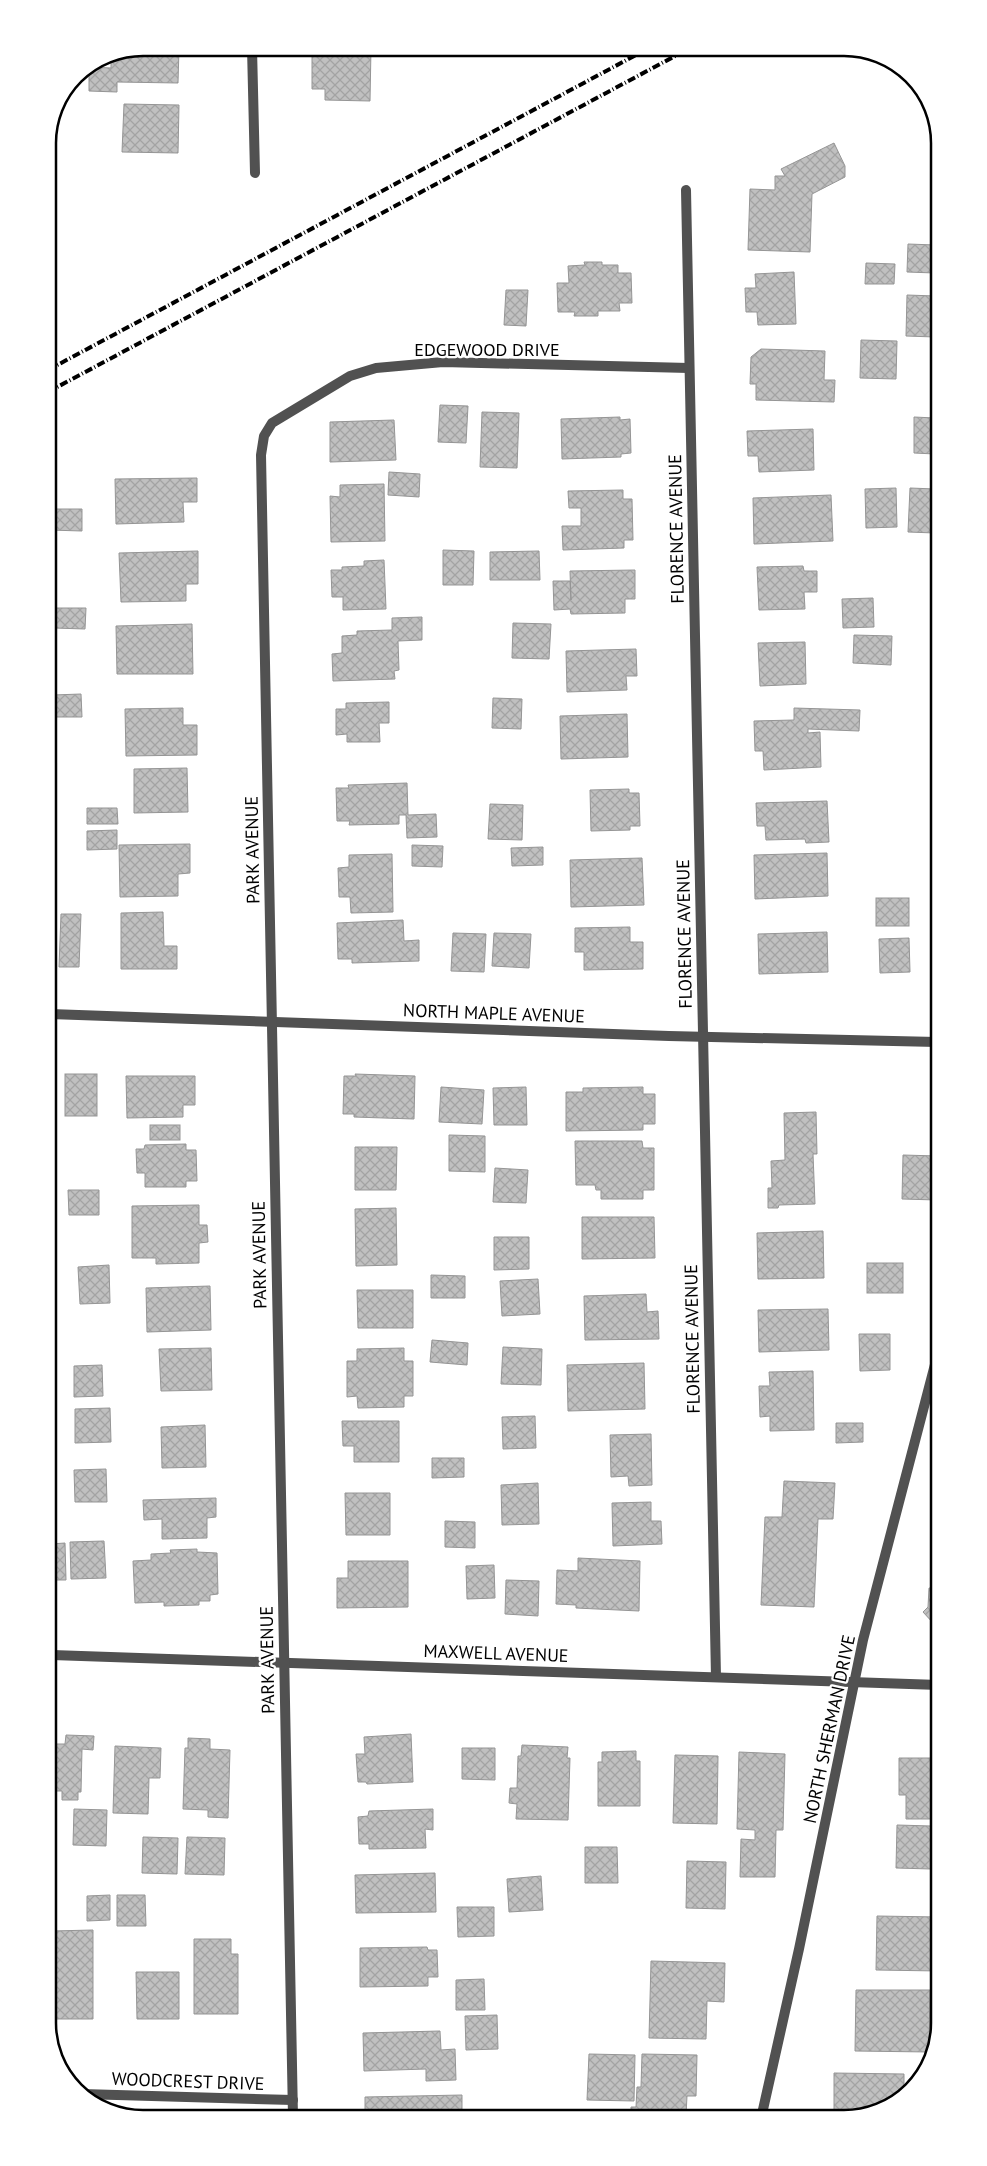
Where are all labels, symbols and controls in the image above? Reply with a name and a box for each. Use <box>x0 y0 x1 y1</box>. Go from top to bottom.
street label: EDGEWOOD DRIVE <box>414 338 560 361</box>
street label: FLORENCE AVENUE <box>663 454 689 604</box>
street label: PARK AVENUE <box>240 796 264 904</box>
street label: FLORENCE AVENUE <box>671 859 697 1009</box>
street label: NORTH MAPLE AVENUE <box>403 998 585 1028</box>
street label: PARK AVENUE <box>247 1201 271 1309</box>
street label: FLORENCE AVENUE <box>679 1264 705 1414</box>
street label: PARK AVENUE <box>255 1606 279 1714</box>
street label: NORTH SHERMAN DRIVE <box>798 1633 860 1825</box>
street label: MAXWELL AVENUE <box>423 1639 569 1667</box>
street label: WOODCREST DRIVE <box>111 2067 265 2095</box>

